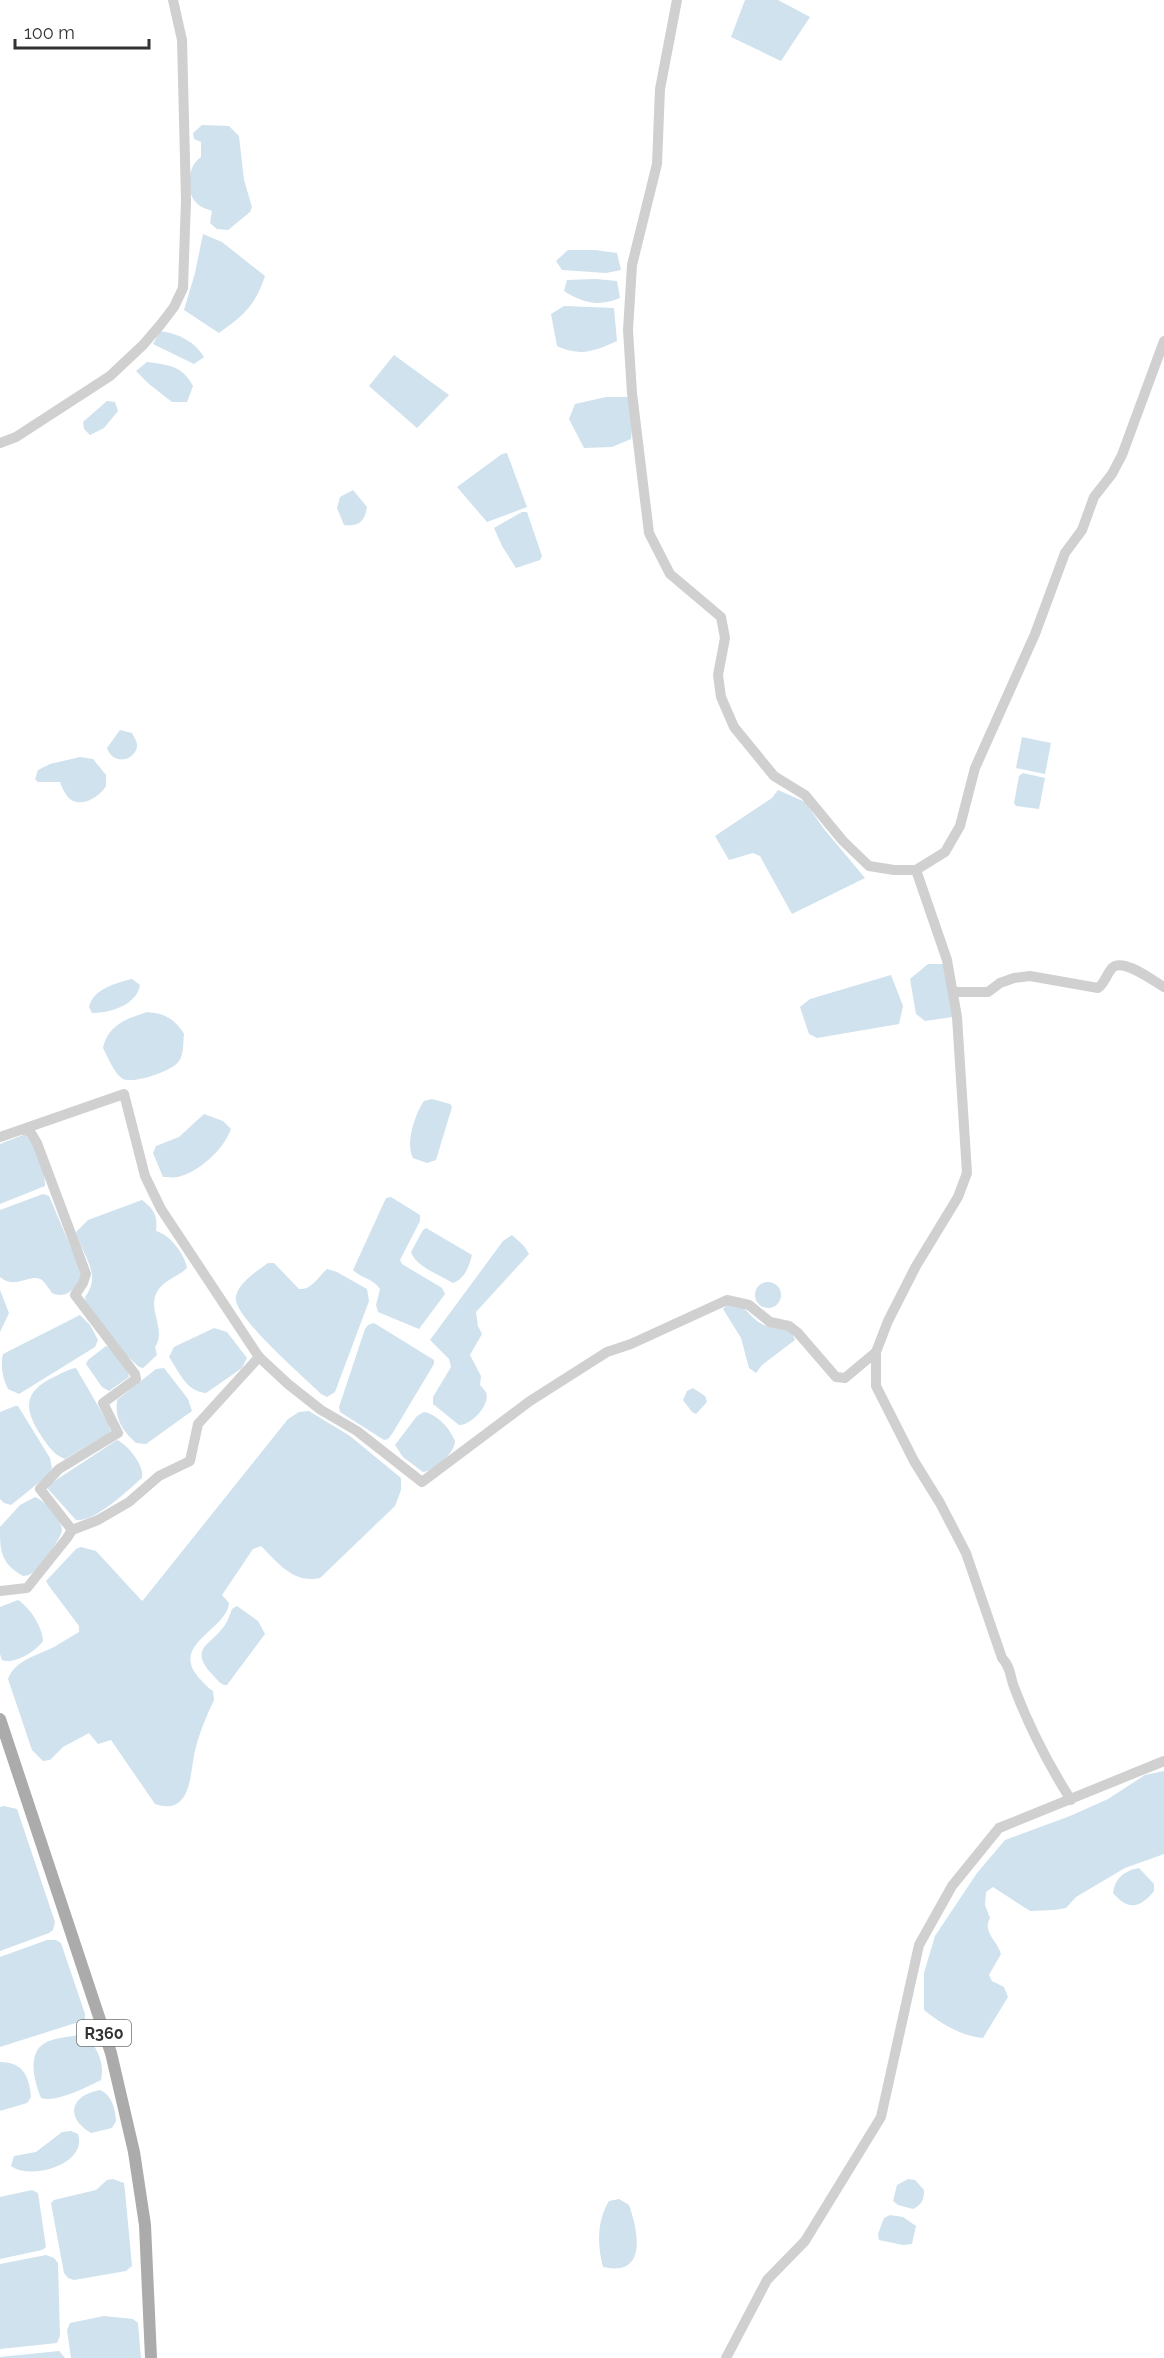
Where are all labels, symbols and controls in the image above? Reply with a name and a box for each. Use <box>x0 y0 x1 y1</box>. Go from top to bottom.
scale bar <box>15 12 148 50</box>
text: 100 m <box>24 22 75 43</box>
road number: R360 <box>77 2020 131 2046</box>

